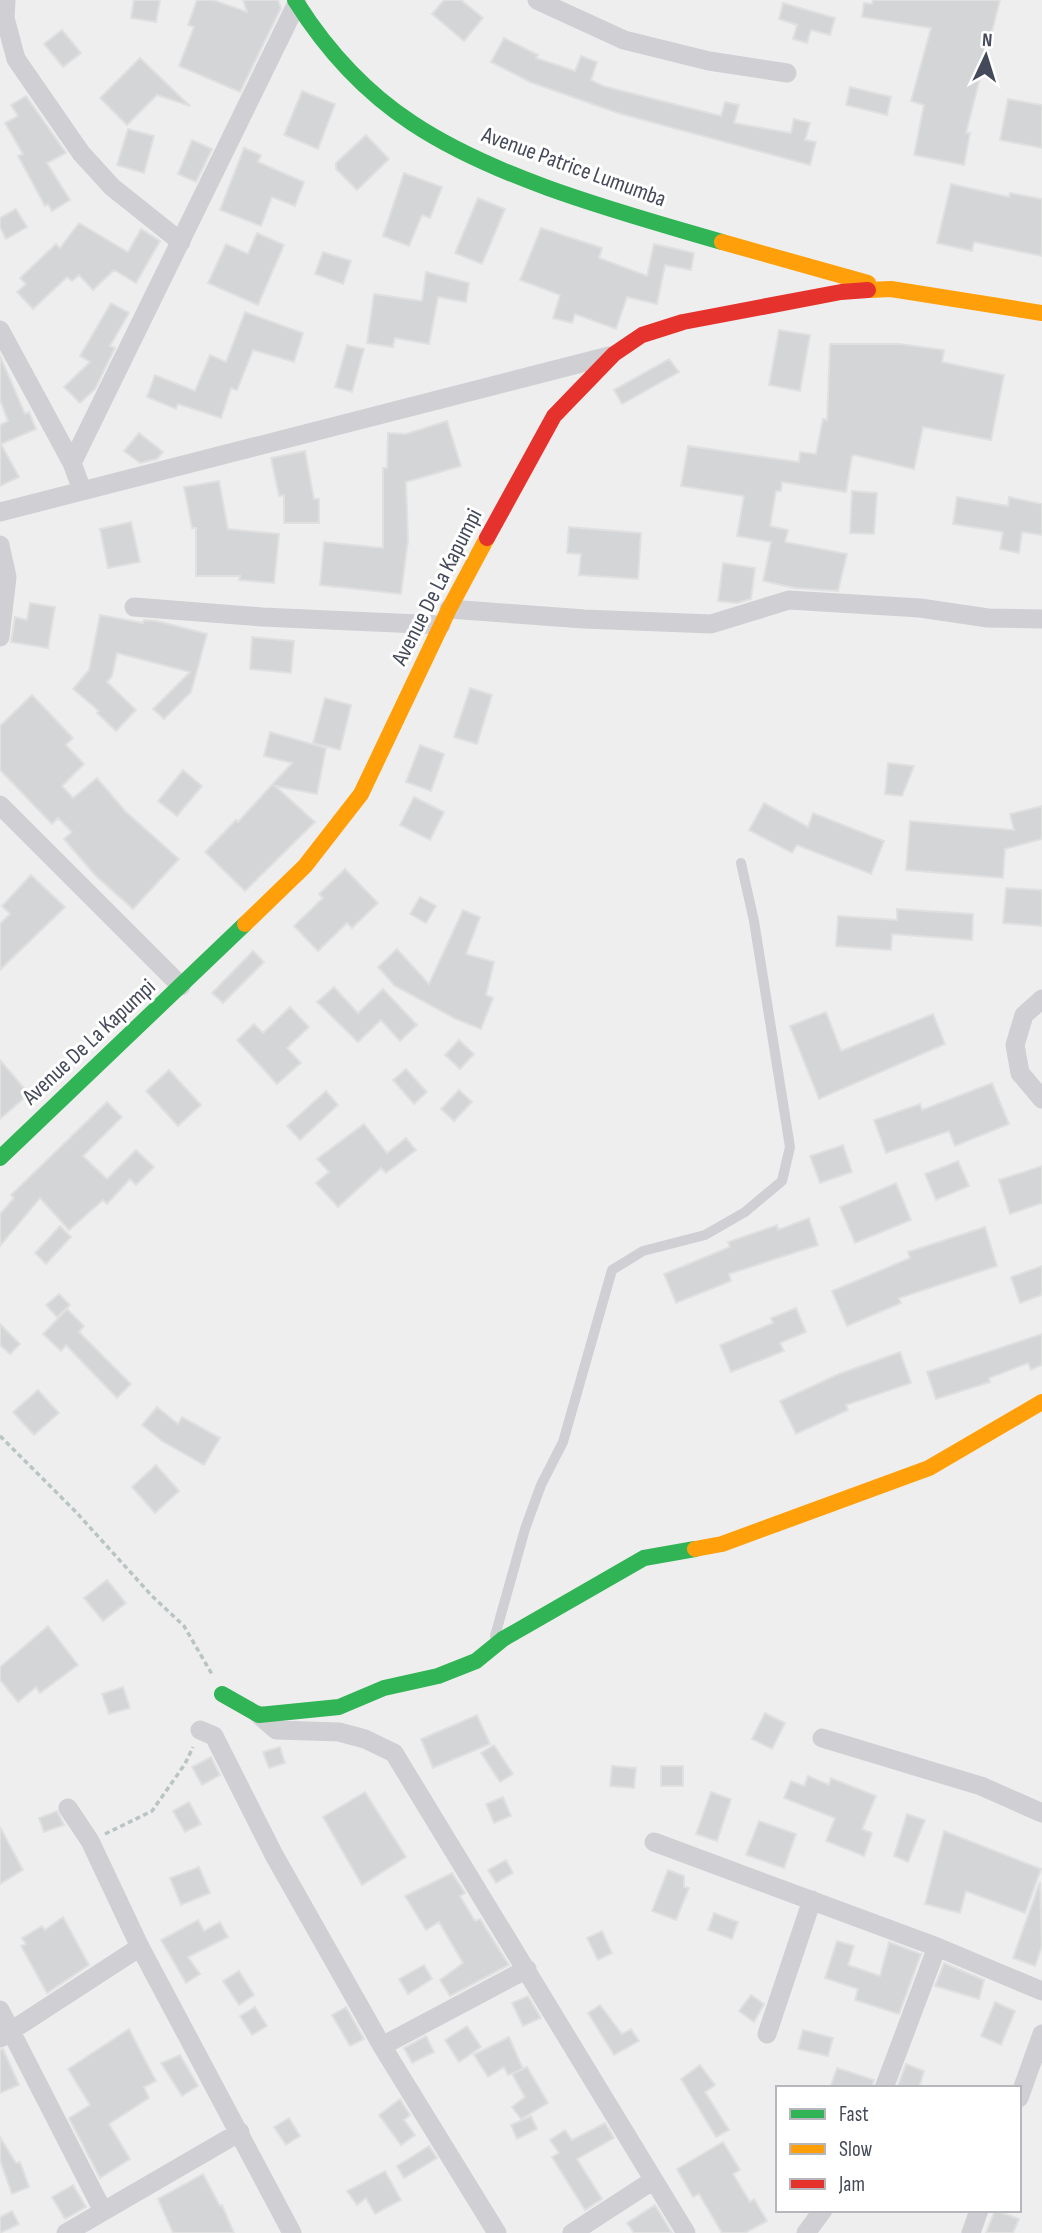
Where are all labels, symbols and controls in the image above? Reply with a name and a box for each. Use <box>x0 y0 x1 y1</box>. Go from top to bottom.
north arrow <box>951 21 1021 91</box>
text: N <box>981 29 993 52</box>
street label: Avenue Patrice Lumumba <box>477 120 670 213</box>
street label: Avenue De La Kapumpi <box>385 504 489 671</box>
street label: Avenue De La Kapumpi <box>16 973 161 1112</box>
legend <box>776 2086 1021 2212</box>
text: Fast <box>839 2102 869 2127</box>
text: Slow <box>839 2137 873 2162</box>
text: Jam <box>838 2172 865 2197</box>

